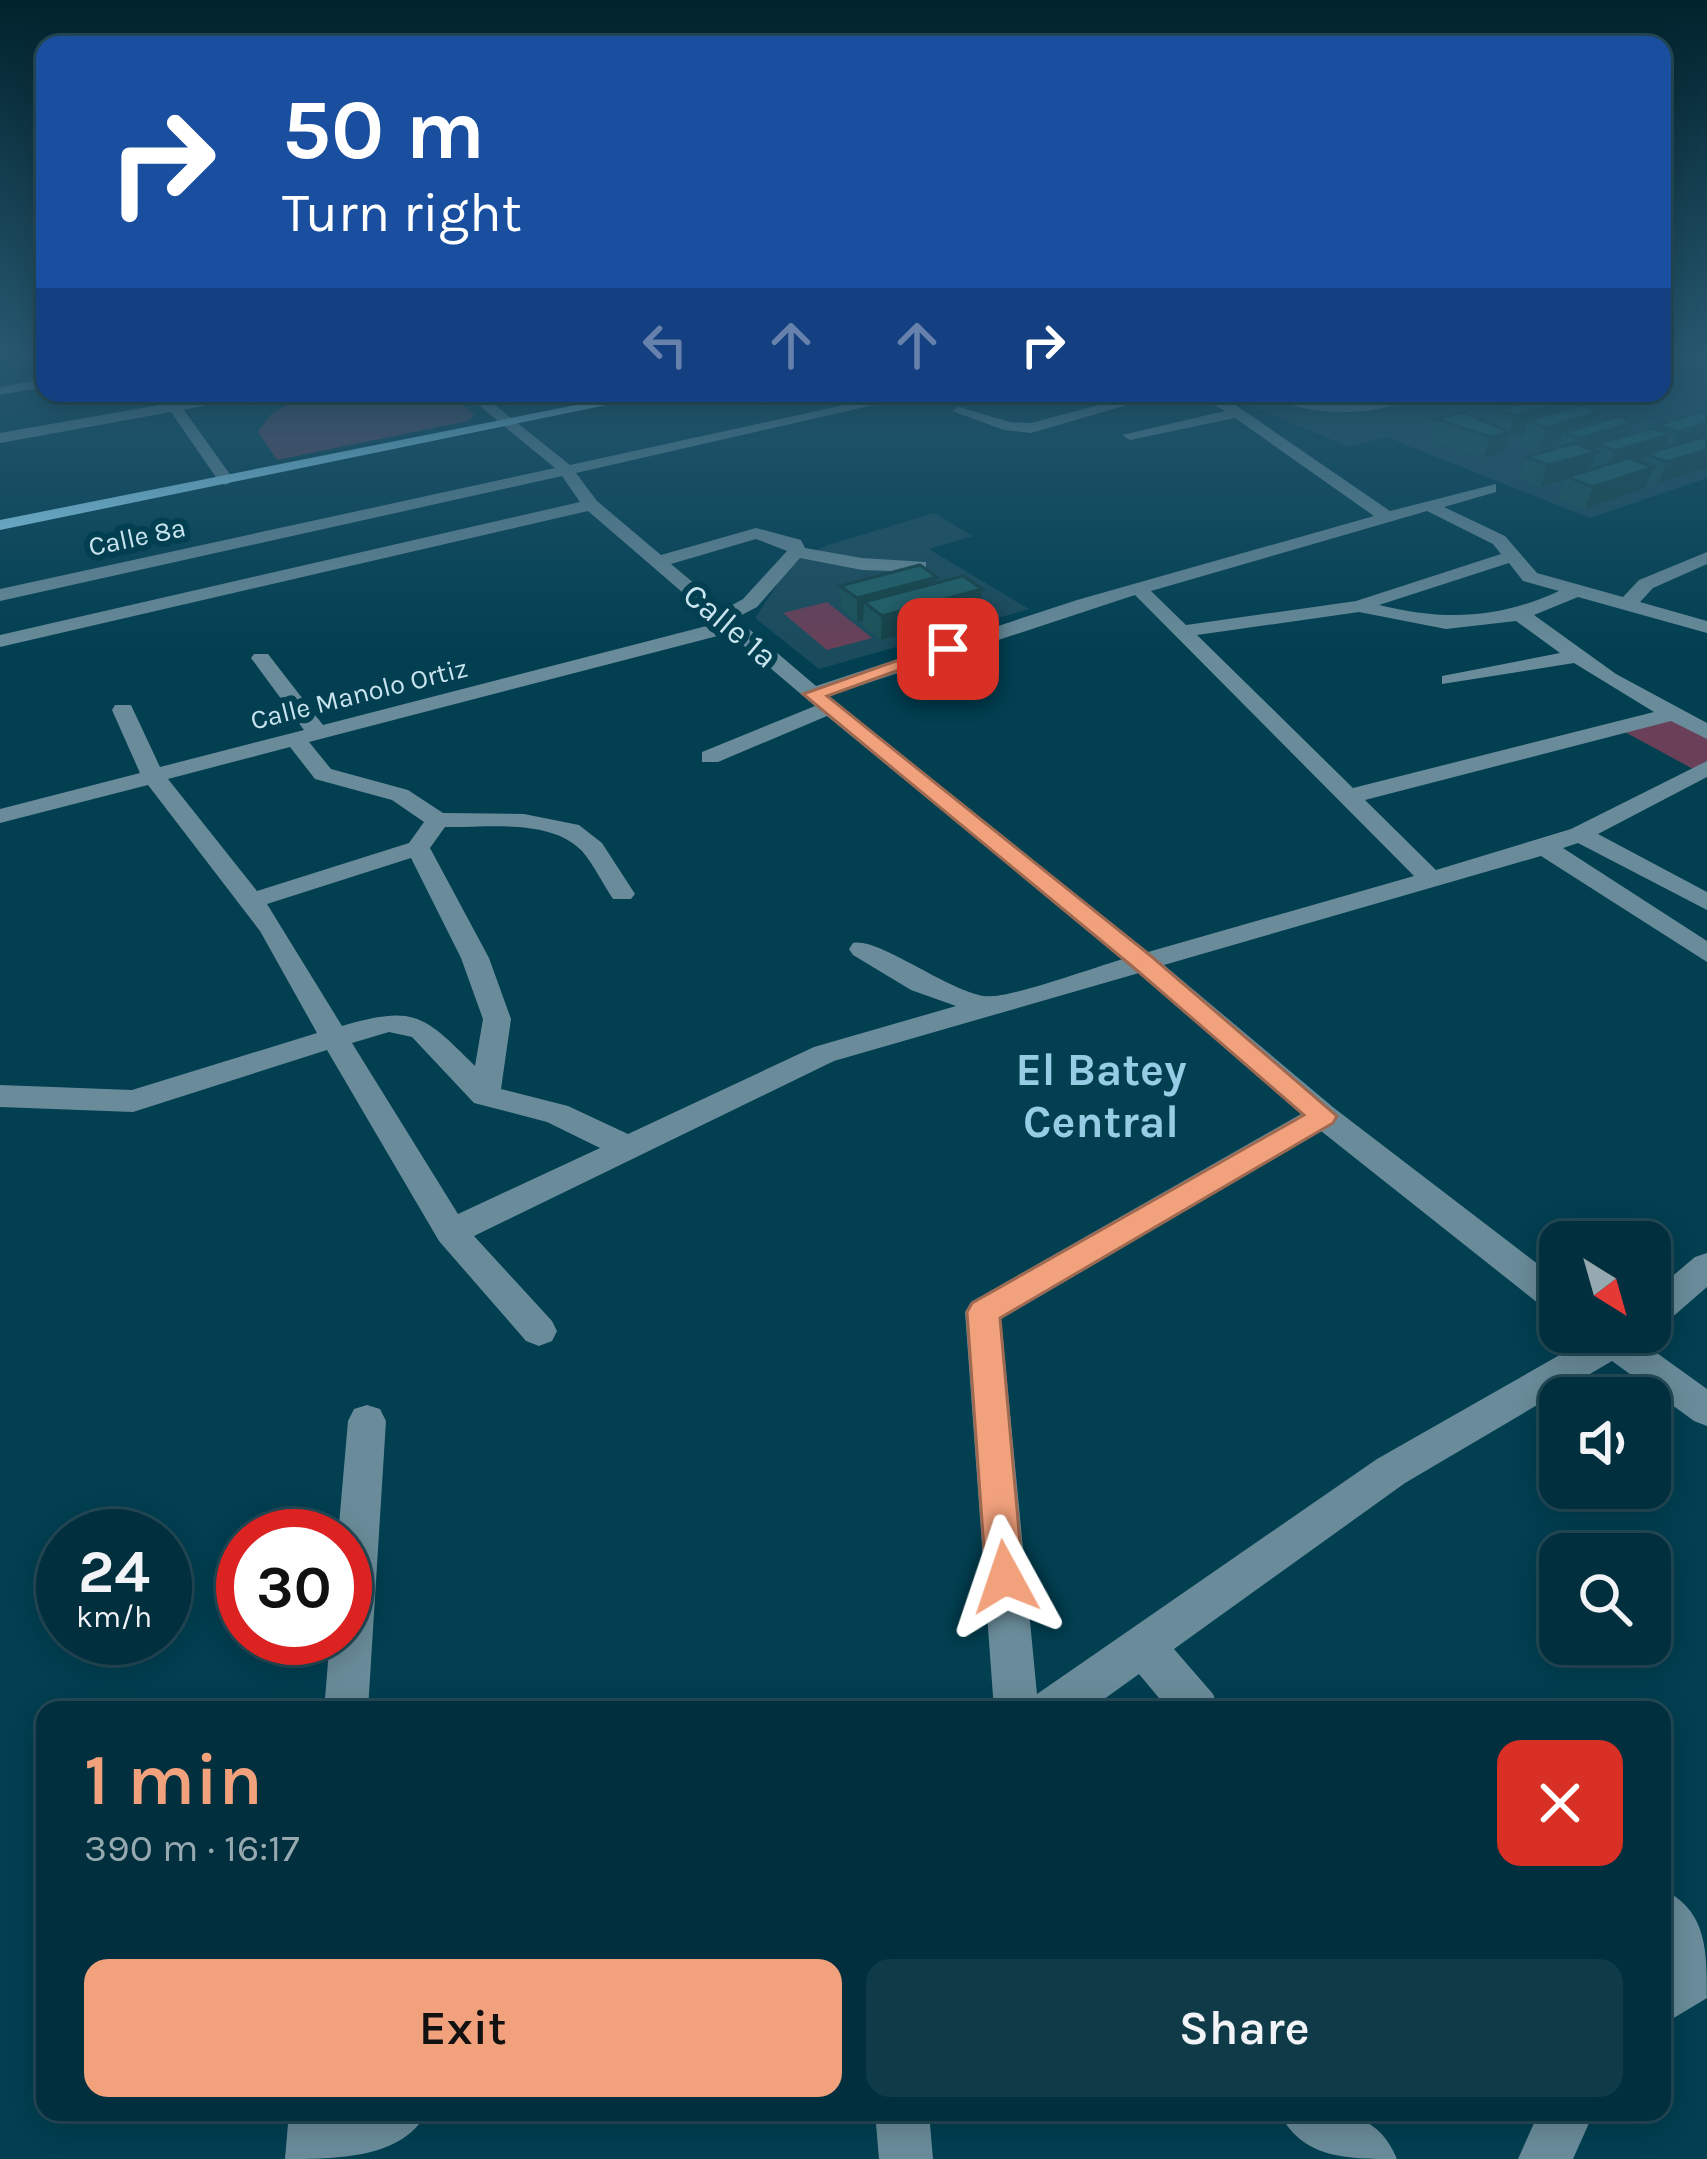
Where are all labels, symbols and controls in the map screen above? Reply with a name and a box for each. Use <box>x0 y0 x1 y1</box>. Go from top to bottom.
text: 50 m <box>282 81 485 179</box>
icon: right <box>84 84 240 240</box>
text: Turn right <box>282 181 522 245</box>
icon: left <box>632 312 698 378</box>
icon: ahead <box>758 312 824 378</box>
icon: ahead <box>884 312 950 378</box>
icon: right <box>1010 312 1076 378</box>
street label: Calle 8ª <box>86 511 188 563</box>
street label: Calle 1ª <box>676 576 785 676</box>
pin <box>897 598 999 700</box>
icon: arrive <box>915 616 981 682</box>
street label: Calle Manolo Ortiz <box>247 652 471 736</box>
district label: El Batey Central <box>1015 1044 1187 1148</box>
north arrow <box>1539 1221 1671 1353</box>
map controls <box>1539 1221 1671 1665</box>
button: sound <box>1539 1377 1671 1509</box>
speed limit sign: 30 <box>216 1509 372 1665</box>
position arrow <box>942 1514 1068 1640</box>
button: search <box>1539 1533 1671 1665</box>
text: 24 <box>78 1537 150 1607</box>
text: km/h <box>76 1599 152 1635</box>
text: 1 min <box>84 1738 263 1822</box>
button: close <box>1497 1740 1623 1866</box>
text: 390 m · 16:17 <box>84 1825 299 1871</box>
button: Exit <box>84 1959 842 2097</box>
button: Share <box>866 1959 1623 2097</box>

